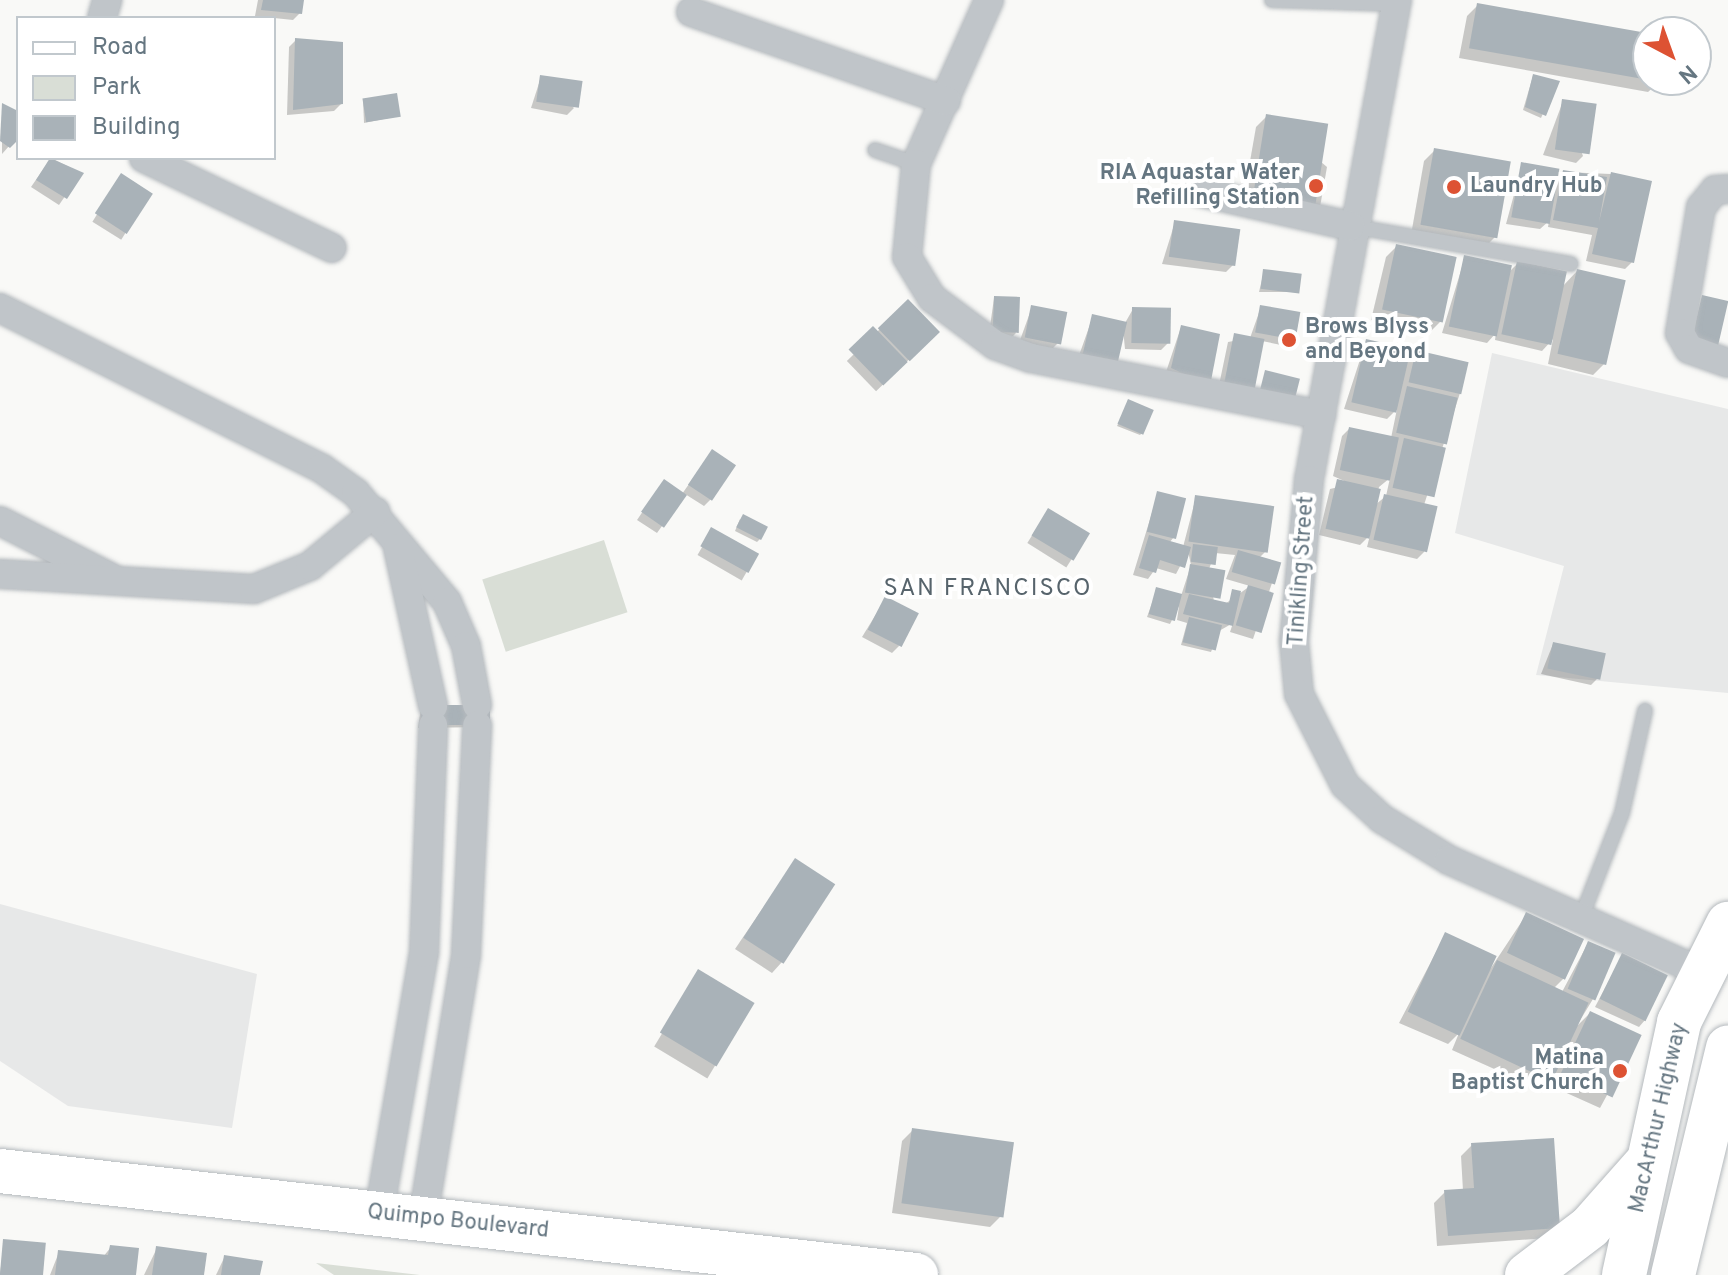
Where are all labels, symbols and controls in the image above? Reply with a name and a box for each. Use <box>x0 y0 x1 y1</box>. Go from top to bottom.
legend <box>16 16 276 160</box>
north arrow <box>1632 16 1712 96</box>
text: Road <box>92 33 148 63</box>
text: N <box>1672 58 1702 88</box>
text: Park <box>92 73 142 103</box>
text: Building <box>92 113 181 143</box>
place label: RIA Aquastar Water Refilling Station <box>1098 160 1300 212</box>
place label: Laundry Hub <box>1470 174 1603 200</box>
marker: RIA Aquastar Water Refilling Station <box>1307 177 1325 195</box>
marker: Laundry Hub <box>1445 178 1463 196</box>
place label: Brows Blyss and Beyond <box>1305 314 1429 366</box>
marker: Brows Blyss and Beyond <box>1280 331 1298 349</box>
street label: Tinikling Street <box>1284 495 1320 647</box>
district label: SAN FRANCISCO <box>884 576 1092 604</box>
street label: MacArthur Highway <box>1624 1020 1694 1216</box>
place label: Matina Baptist Church <box>1451 1045 1604 1096</box>
marker: Matina Baptist Church <box>1611 1062 1629 1080</box>
street label: Quimpo Boulevard <box>366 1199 550 1245</box>

